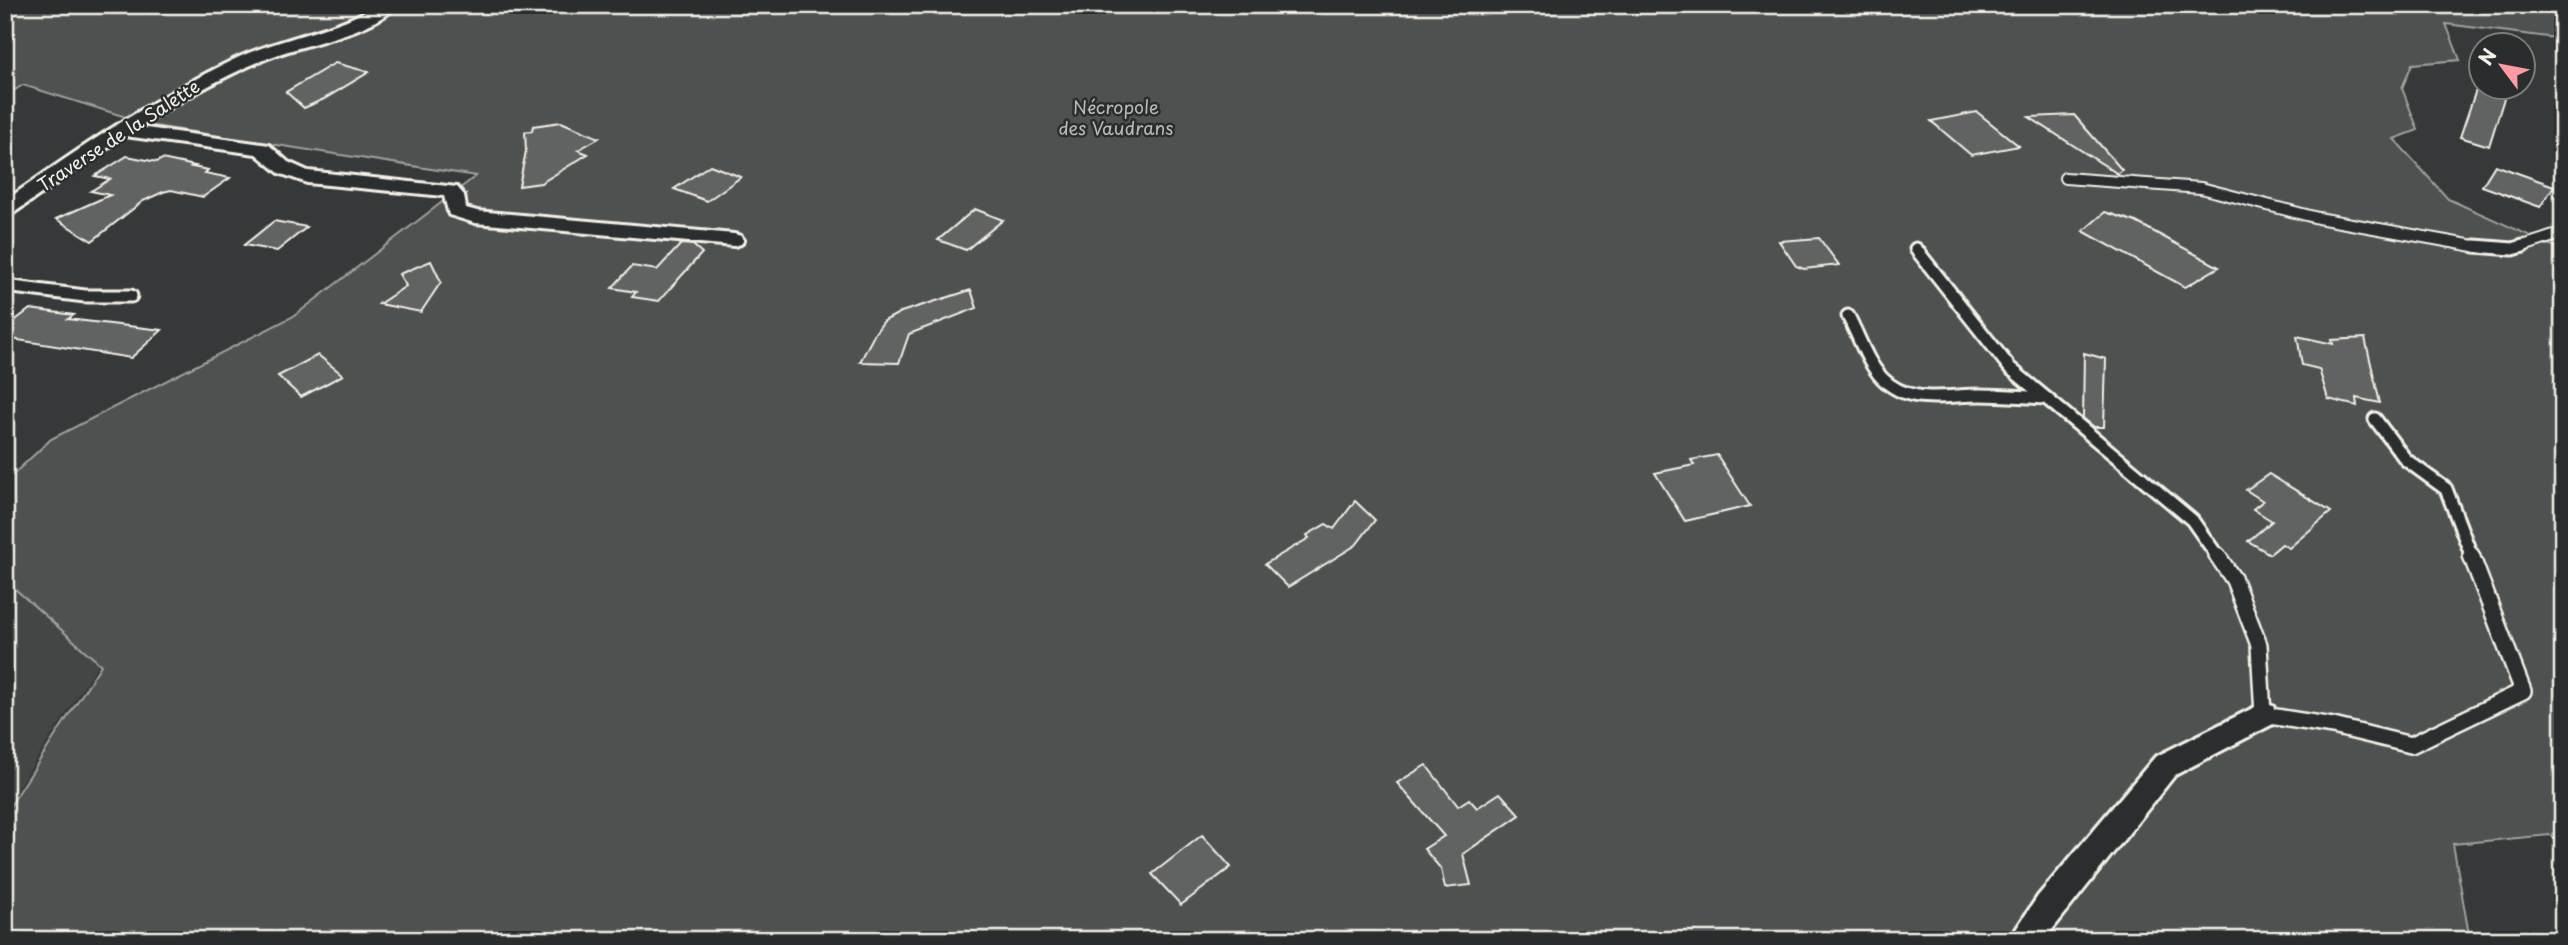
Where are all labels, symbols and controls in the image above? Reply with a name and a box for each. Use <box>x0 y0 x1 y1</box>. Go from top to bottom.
north arrow <box>2466 32 2536 102</box>
text: N <box>2471 43 2503 70</box>
street label: Traverse de la Salette <box>31 72 205 198</box>
park label: Nécropole des Vaudrans <box>1059 93 1173 141</box>

